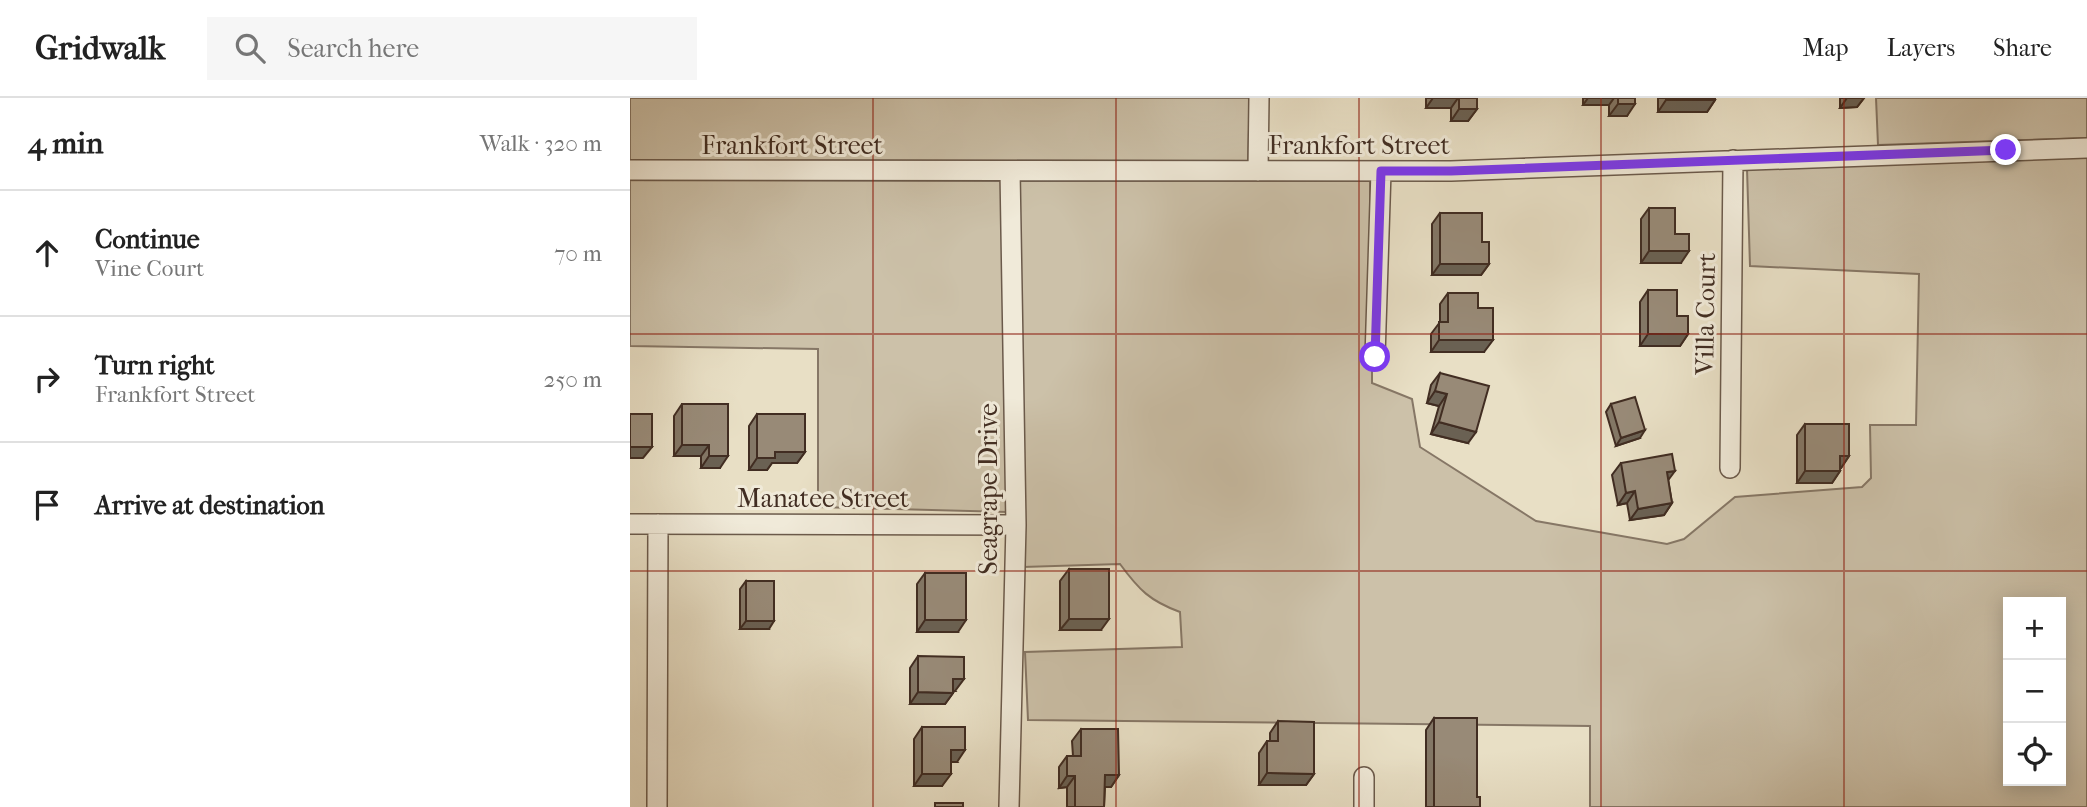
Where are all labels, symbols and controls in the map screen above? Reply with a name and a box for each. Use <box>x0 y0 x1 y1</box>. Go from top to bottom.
search box <box>207 17 697 80</box>
text: Gridwalk <box>35 29 165 68</box>
icon: search <box>231 29 269 67</box>
text: Search here <box>287 33 419 64</box>
text: Map <box>1803 34 1849 62</box>
text: Layers <box>1887 34 1955 62</box>
text: Share <box>1993 34 2052 62</box>
text: 4 min <box>28 126 103 161</box>
text: Walk · 320 m <box>480 130 602 157</box>
street label: Frankfort Street <box>701 130 883 161</box>
street label: Frankfort Street <box>1268 130 1450 161</box>
route end <box>1990 134 2021 165</box>
text: Continue <box>95 224 200 255</box>
icon: ahead <box>28 234 66 272</box>
text: 70 m <box>554 240 602 267</box>
street label: Villa Court <box>1689 252 1722 376</box>
text: Vine Court <box>95 255 204 282</box>
route start <box>1359 341 1390 372</box>
text: Turn right <box>95 350 215 381</box>
icon: right <box>28 360 66 398</box>
text: 250 m <box>544 366 602 393</box>
text: Frankfort Street <box>95 381 256 408</box>
street label: Seagrape Drive <box>973 403 1004 575</box>
street label: Manatee Street <box>737 483 910 514</box>
icon: arrive <box>28 486 66 524</box>
text: Arrive at destination <box>95 490 325 521</box>
map controls <box>2003 597 2066 786</box>
button: + <box>2003 597 2066 660</box>
button: − <box>2003 660 2066 723</box>
button: locate <box>2003 723 2066 786</box>

